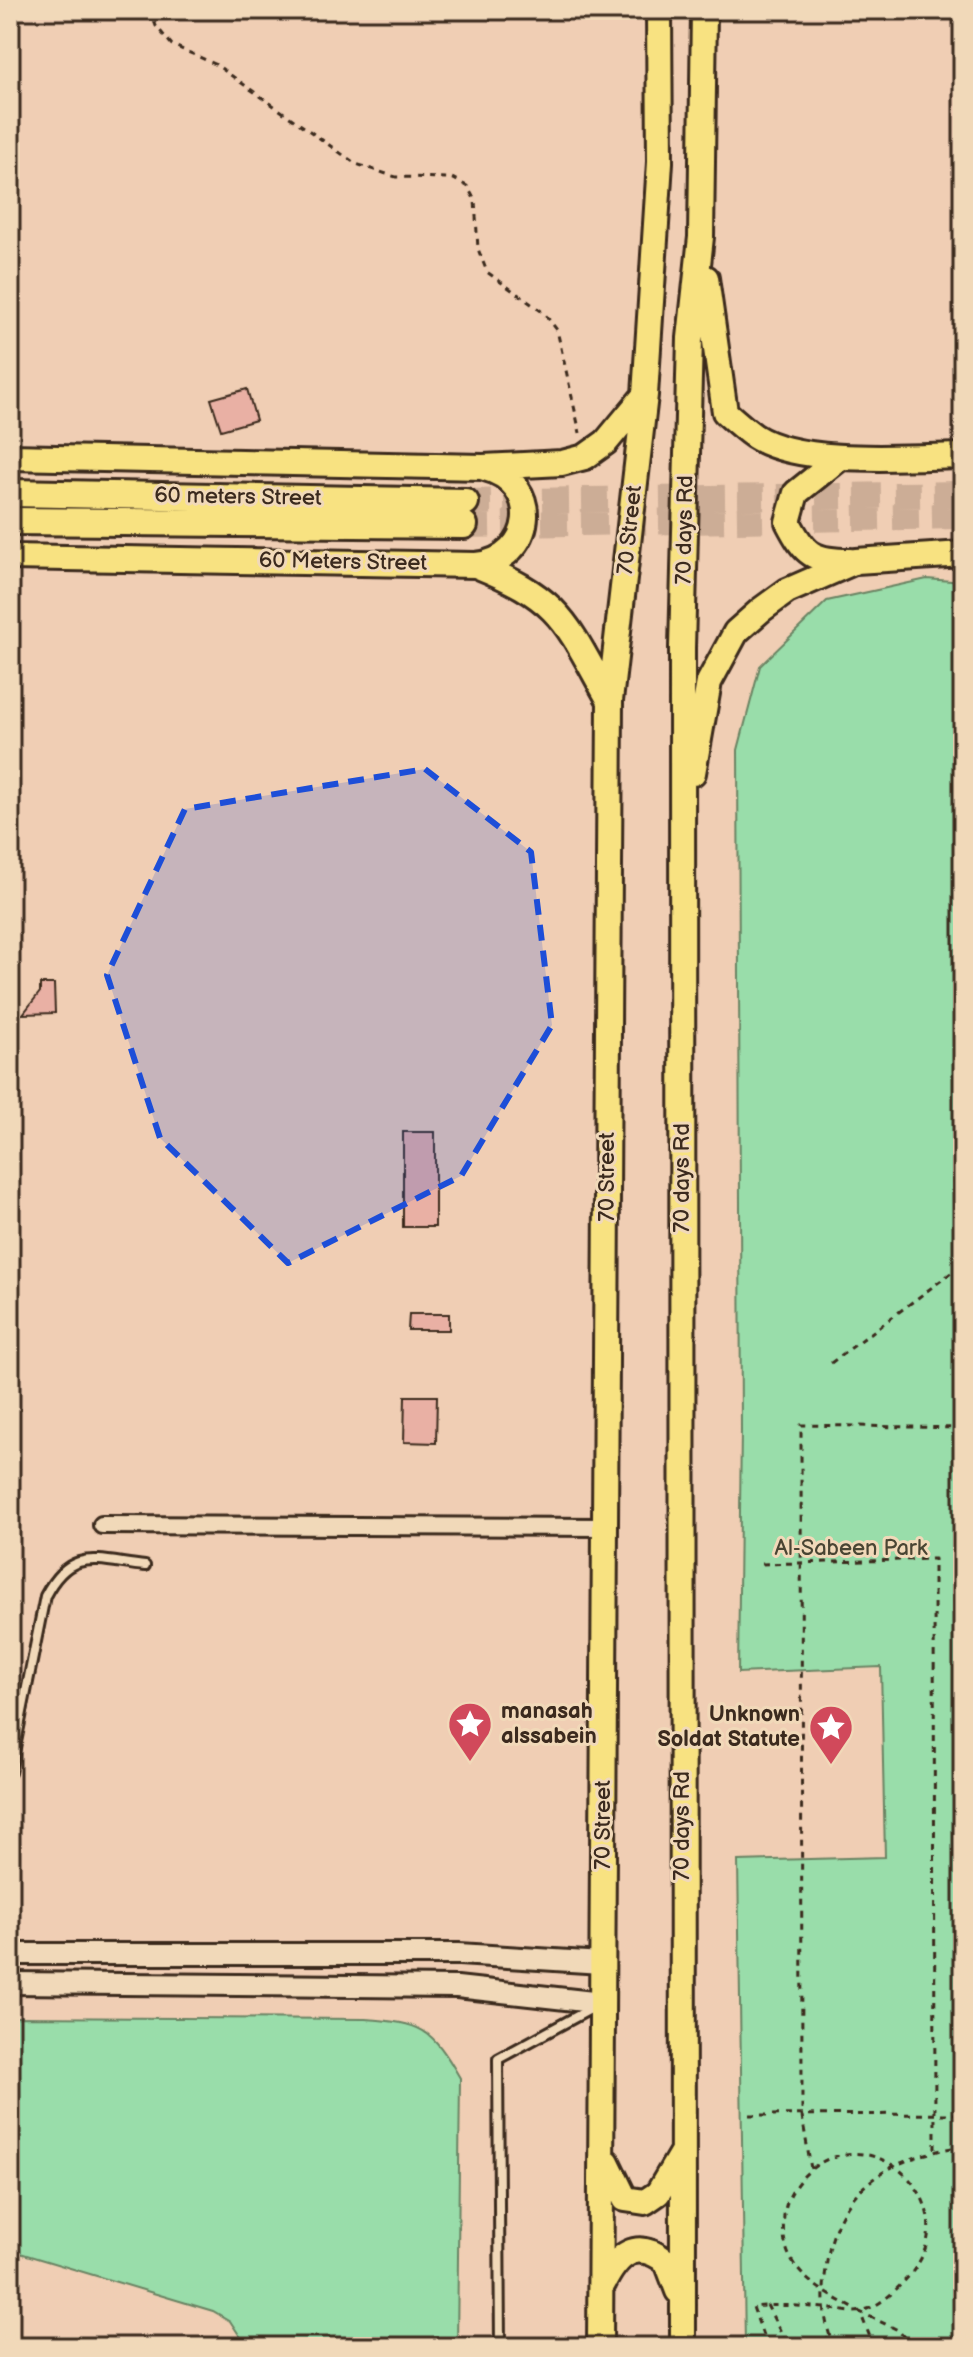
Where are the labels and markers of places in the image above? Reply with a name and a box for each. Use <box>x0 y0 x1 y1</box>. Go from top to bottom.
place label: manasah alssabein <box>501 1698 597 1750</box>
place icon: manasah alssabein <box>446 1700 494 1763</box>
place label: Unknown Soldat Statute <box>657 1701 800 1753</box>
place icon: Unknown Soldat Statute <box>807 1703 855 1766</box>

